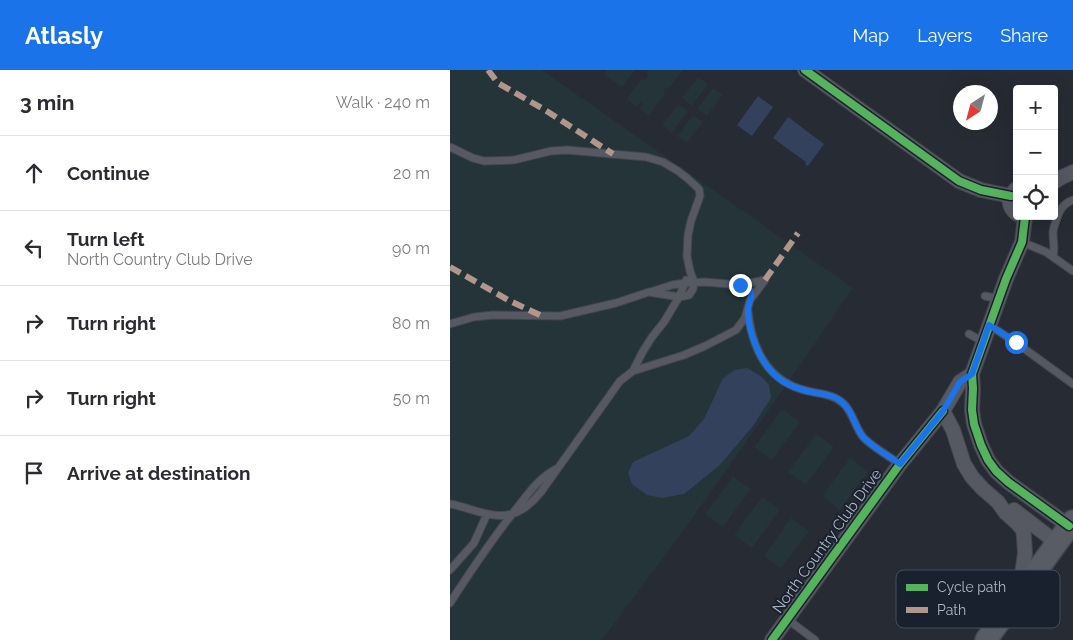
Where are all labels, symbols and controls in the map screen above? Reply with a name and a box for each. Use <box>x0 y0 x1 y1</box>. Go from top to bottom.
text: Atlasly <box>25 21 103 50</box>
text: Map <box>853 25 889 46</box>
text: Layers <box>917 25 972 46</box>
text: Share <box>1000 25 1048 46</box>
north arrow <box>953 85 998 130</box>
map controls <box>1013 85 1058 220</box>
button: + <box>1013 85 1058 130</box>
text: 3 min <box>20 90 74 115</box>
text: Walk · 240 m <box>336 93 430 112</box>
button: − <box>1013 130 1058 175</box>
icon: ahead <box>20 159 48 187</box>
text: Continue <box>67 162 150 184</box>
text: 20 m <box>393 164 430 183</box>
button: locate <box>1013 175 1058 220</box>
text: Turn left <box>67 228 144 250</box>
icon: left <box>20 234 48 262</box>
text: 90 m <box>392 239 430 258</box>
text: North Country Club Drive <box>67 250 253 269</box>
route end <box>729 274 752 297</box>
icon: right <box>20 309 48 337</box>
text: Turn right <box>67 312 156 334</box>
text: 80 m <box>392 314 430 333</box>
route start <box>1005 331 1028 354</box>
icon: right <box>20 384 48 412</box>
text: Turn right <box>67 387 156 409</box>
text: 50 m <box>393 389 430 408</box>
icon: arrive <box>20 459 48 487</box>
text: Arrive at destination <box>67 462 251 484</box>
street label: North Country Club Drive <box>769 465 886 617</box>
legend <box>896 570 1060 628</box>
text: Cycle path <box>937 579 1006 595</box>
text: Path <box>937 602 966 618</box>

